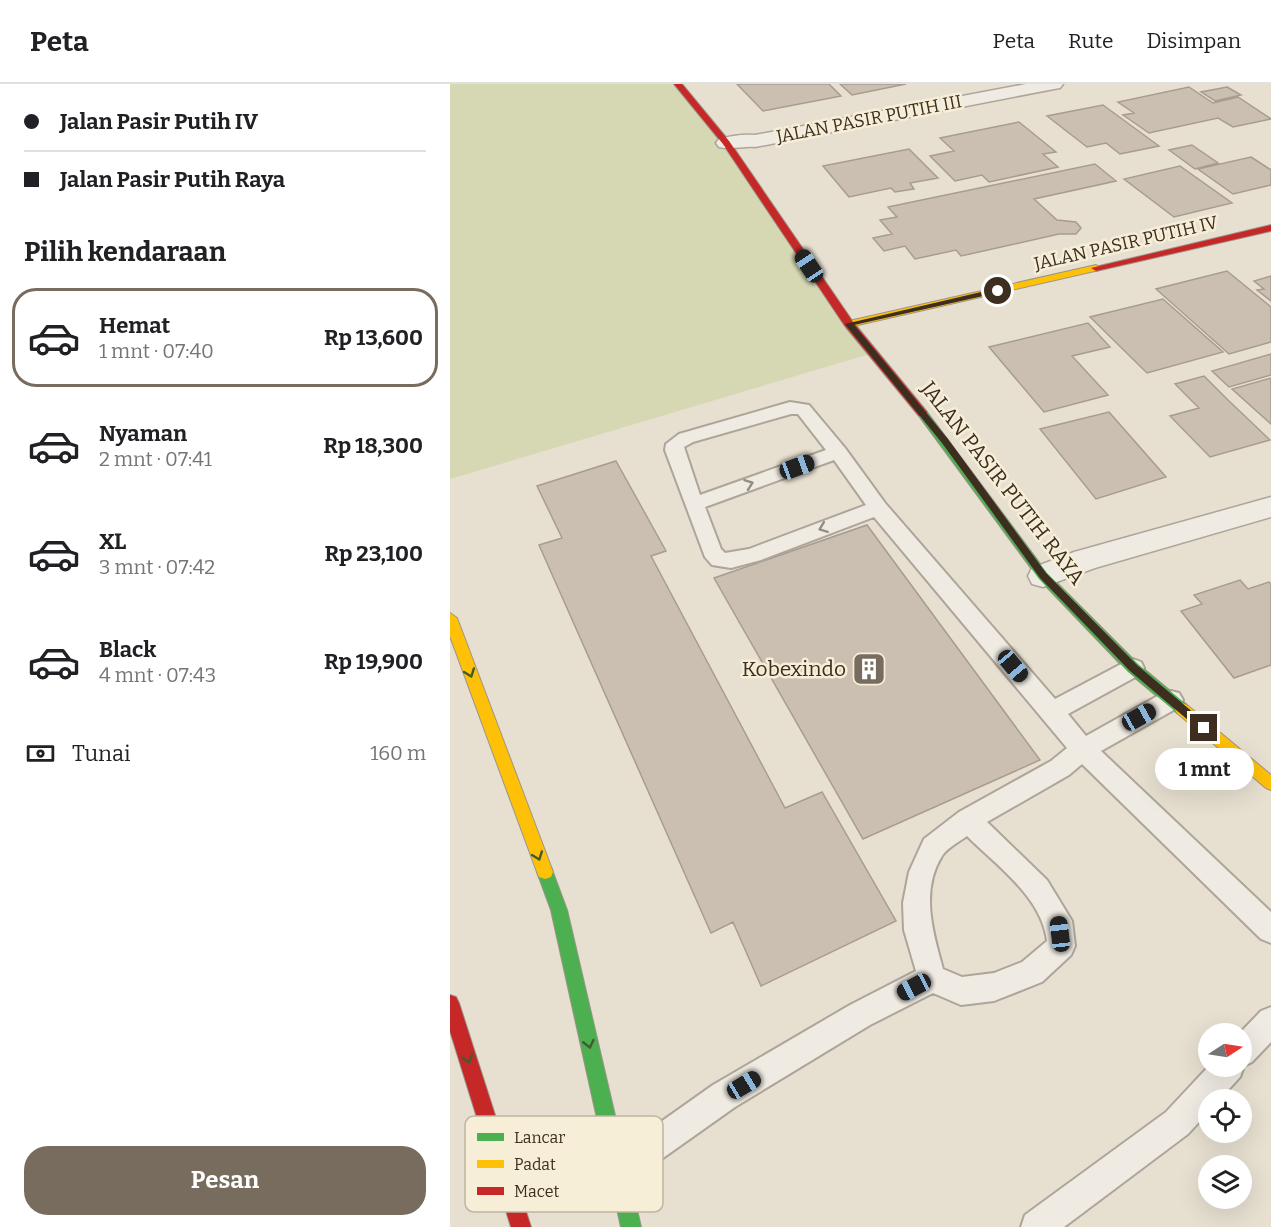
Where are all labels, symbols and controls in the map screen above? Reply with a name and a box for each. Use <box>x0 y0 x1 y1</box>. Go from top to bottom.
text: Peta <box>30 25 89 58</box>
text: Peta <box>993 28 1035 54</box>
text: Rute <box>1068 28 1113 54</box>
text: Disimpan <box>1146 28 1241 54</box>
street label: JALAN PASIR PUTIH III <box>773 90 964 148</box>
text: Jalan Pasir Putih IV <box>60 108 258 135</box>
text: Jalan Pasir Putih Raya <box>60 166 285 193</box>
street label: JALAN PASIR PUTIH IV <box>1031 211 1220 275</box>
text: Pilih kendaraan <box>24 236 226 268</box>
car <box>791 246 827 286</box>
route start <box>984 277 1011 304</box>
icon: car <box>27 311 81 365</box>
text: Hemat <box>99 312 170 339</box>
text: Rp 13,600 <box>324 324 423 351</box>
text: 1 mnt · 07:40 <box>99 339 214 363</box>
street label: JALAN PASIR PUTIH RAYA <box>915 375 1091 590</box>
icon: car <box>27 419 81 473</box>
text: Nyaman <box>99 420 187 447</box>
text: Rp 18,300 <box>323 432 423 459</box>
text: 2 mnt · 07:41 <box>99 447 212 471</box>
car <box>777 452 817 482</box>
one-way arrow <box>743 479 754 492</box>
one-way arrow <box>819 521 829 534</box>
icon: car <box>27 527 81 581</box>
text: XL <box>99 528 126 555</box>
text: Rp 23,100 <box>325 540 423 567</box>
text: 3 mnt · 07:42 <box>99 555 215 579</box>
icon: car <box>27 635 81 689</box>
text: Black <box>99 636 156 663</box>
car <box>995 646 1031 686</box>
text: Rp 19,900 <box>324 648 423 675</box>
building icon: Kobexindo <box>851 651 887 687</box>
place label: Kobexindo <box>742 656 846 682</box>
text: 4 mnt · 07:43 <box>99 663 216 687</box>
one-way arrow <box>463 667 476 678</box>
car <box>1119 700 1159 734</box>
route end <box>1190 714 1217 741</box>
icon: cash <box>24 737 57 770</box>
text: Tunai <box>72 740 131 767</box>
text: 160 m <box>370 741 426 765</box>
callout: 1 mnt <box>1154 749 1254 791</box>
text: 1 mnt <box>1178 757 1231 781</box>
one-way arrow <box>531 850 544 861</box>
car <box>1049 915 1071 953</box>
car <box>894 971 934 1003</box>
north arrow <box>1198 1023 1252 1077</box>
map controls <box>1198 1023 1252 1209</box>
one-way arrow <box>582 1039 595 1049</box>
one-way arrow <box>460 1053 473 1064</box>
car <box>724 1068 764 1102</box>
button: locate <box>1198 1089 1252 1143</box>
legend <box>465 1116 663 1212</box>
text: Lancar <box>514 1128 565 1147</box>
button: Pesan <box>24 1146 426 1215</box>
text: Padat <box>514 1155 556 1174</box>
button: layers <box>1198 1155 1252 1209</box>
text: Macet <box>514 1182 559 1201</box>

